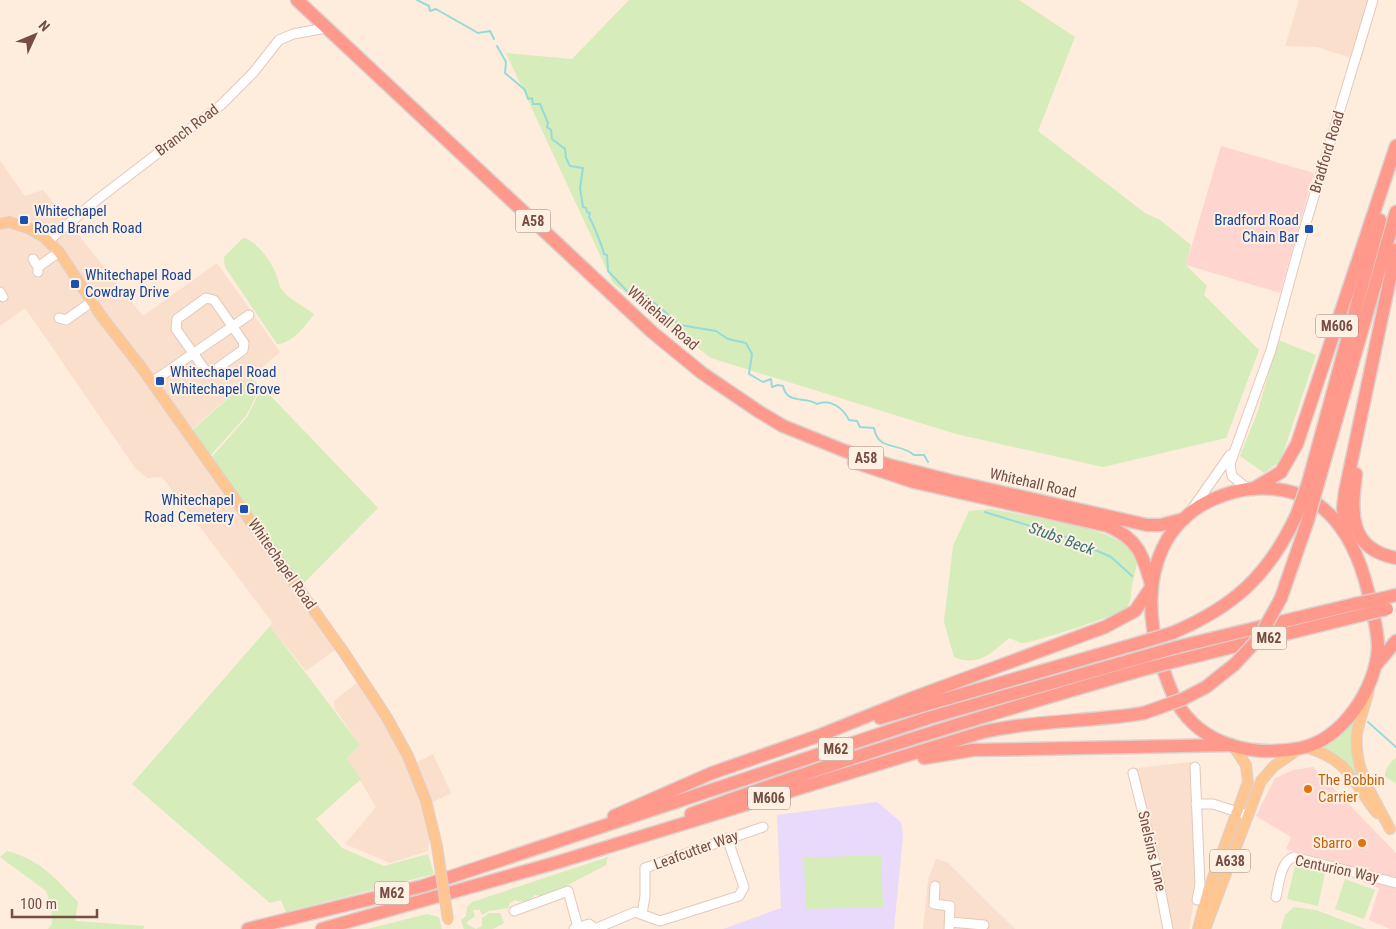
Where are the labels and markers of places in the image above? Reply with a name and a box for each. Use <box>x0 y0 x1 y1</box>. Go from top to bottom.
place label: Whitechapel Road Branch Road <box>34 202 142 237</box>
place label: Bradford Road Chain Bar <box>1214 211 1299 246</box>
marker: Whitechapel Road Branch Road <box>18 214 30 226</box>
marker: Bradford Road Chain Bar <box>1303 223 1315 235</box>
place label: Whitechapel Road Cowdray Drive <box>85 266 191 301</box>
marker: Whitechapel Road Cowdray Drive <box>69 278 81 290</box>
place label: Whitechapel Road Whitechapel Grove <box>170 363 280 398</box>
marker: Whitechapel Road Whitechapel Grove <box>154 375 166 387</box>
place label: Whitechapel Road Cemetery <box>144 491 234 526</box>
marker: Whitechapel Road Cemetery <box>238 503 250 515</box>
place label: The Bobbin Carrier <box>1318 771 1385 806</box>
marker: The Bobbin Carrier <box>1302 783 1314 795</box>
place label: Sbarro <box>1313 834 1352 852</box>
marker: Sbarro <box>1356 837 1368 849</box>

